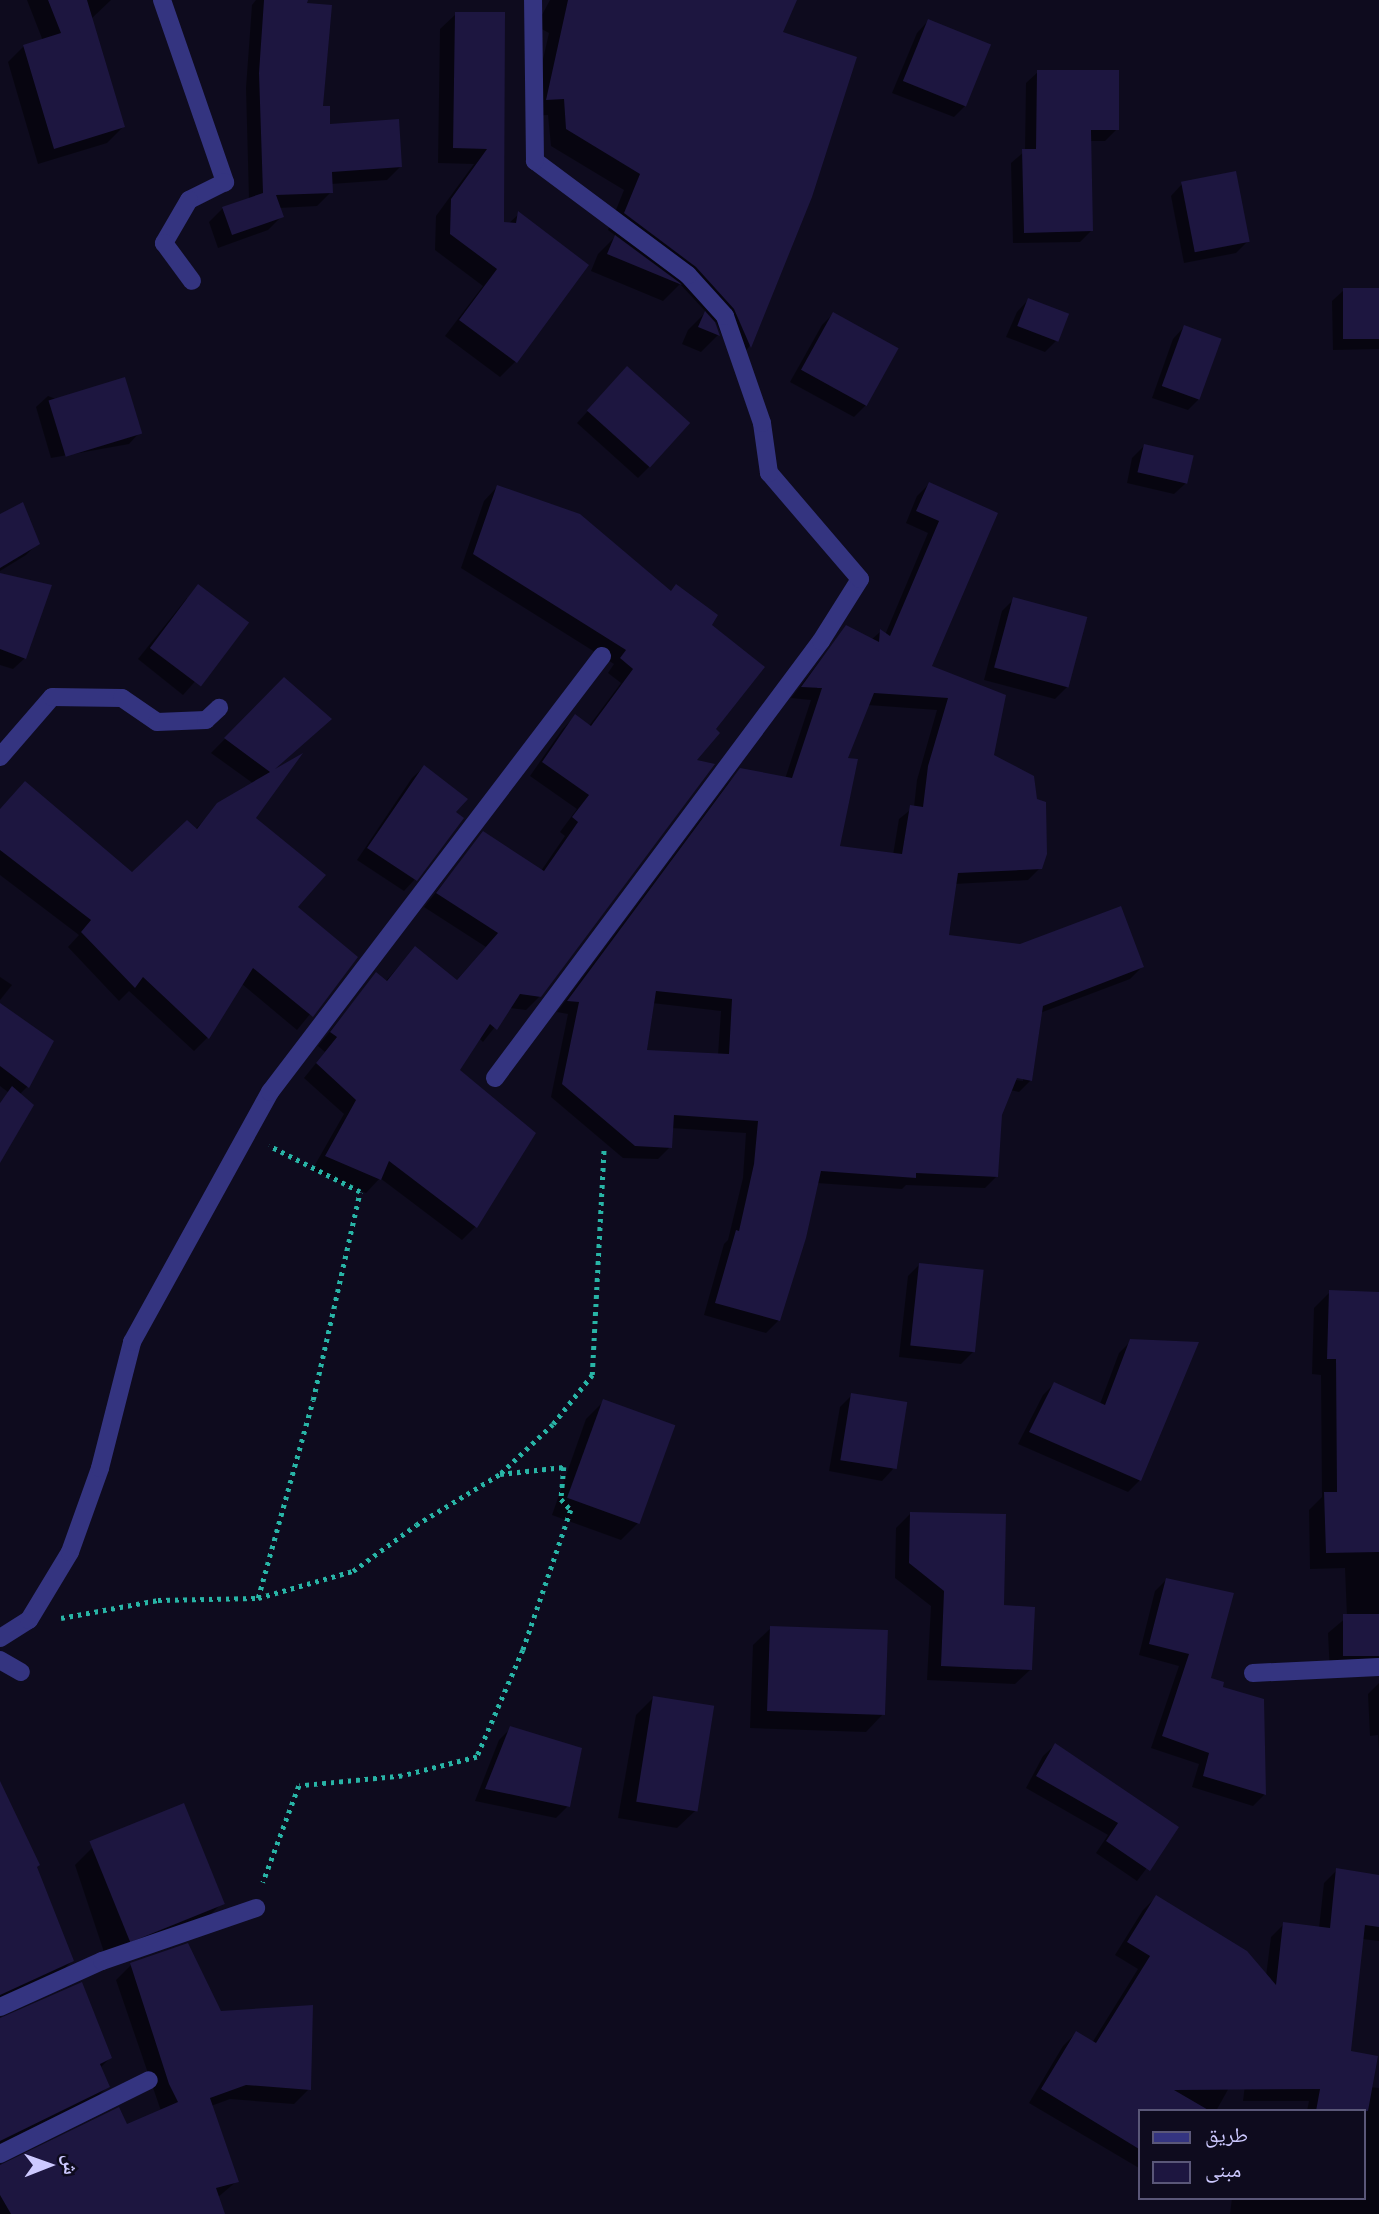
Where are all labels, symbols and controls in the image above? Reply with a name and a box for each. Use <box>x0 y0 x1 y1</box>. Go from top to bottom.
legend <box>1138 2109 1365 2200</box>
text: طريق <box>1205 2122 1248 2147</box>
north arrow <box>14 2130 84 2200</box>
text: ش <box>59 2154 82 2175</box>
text: مبنى <box>1205 2157 1241 2182</box>

